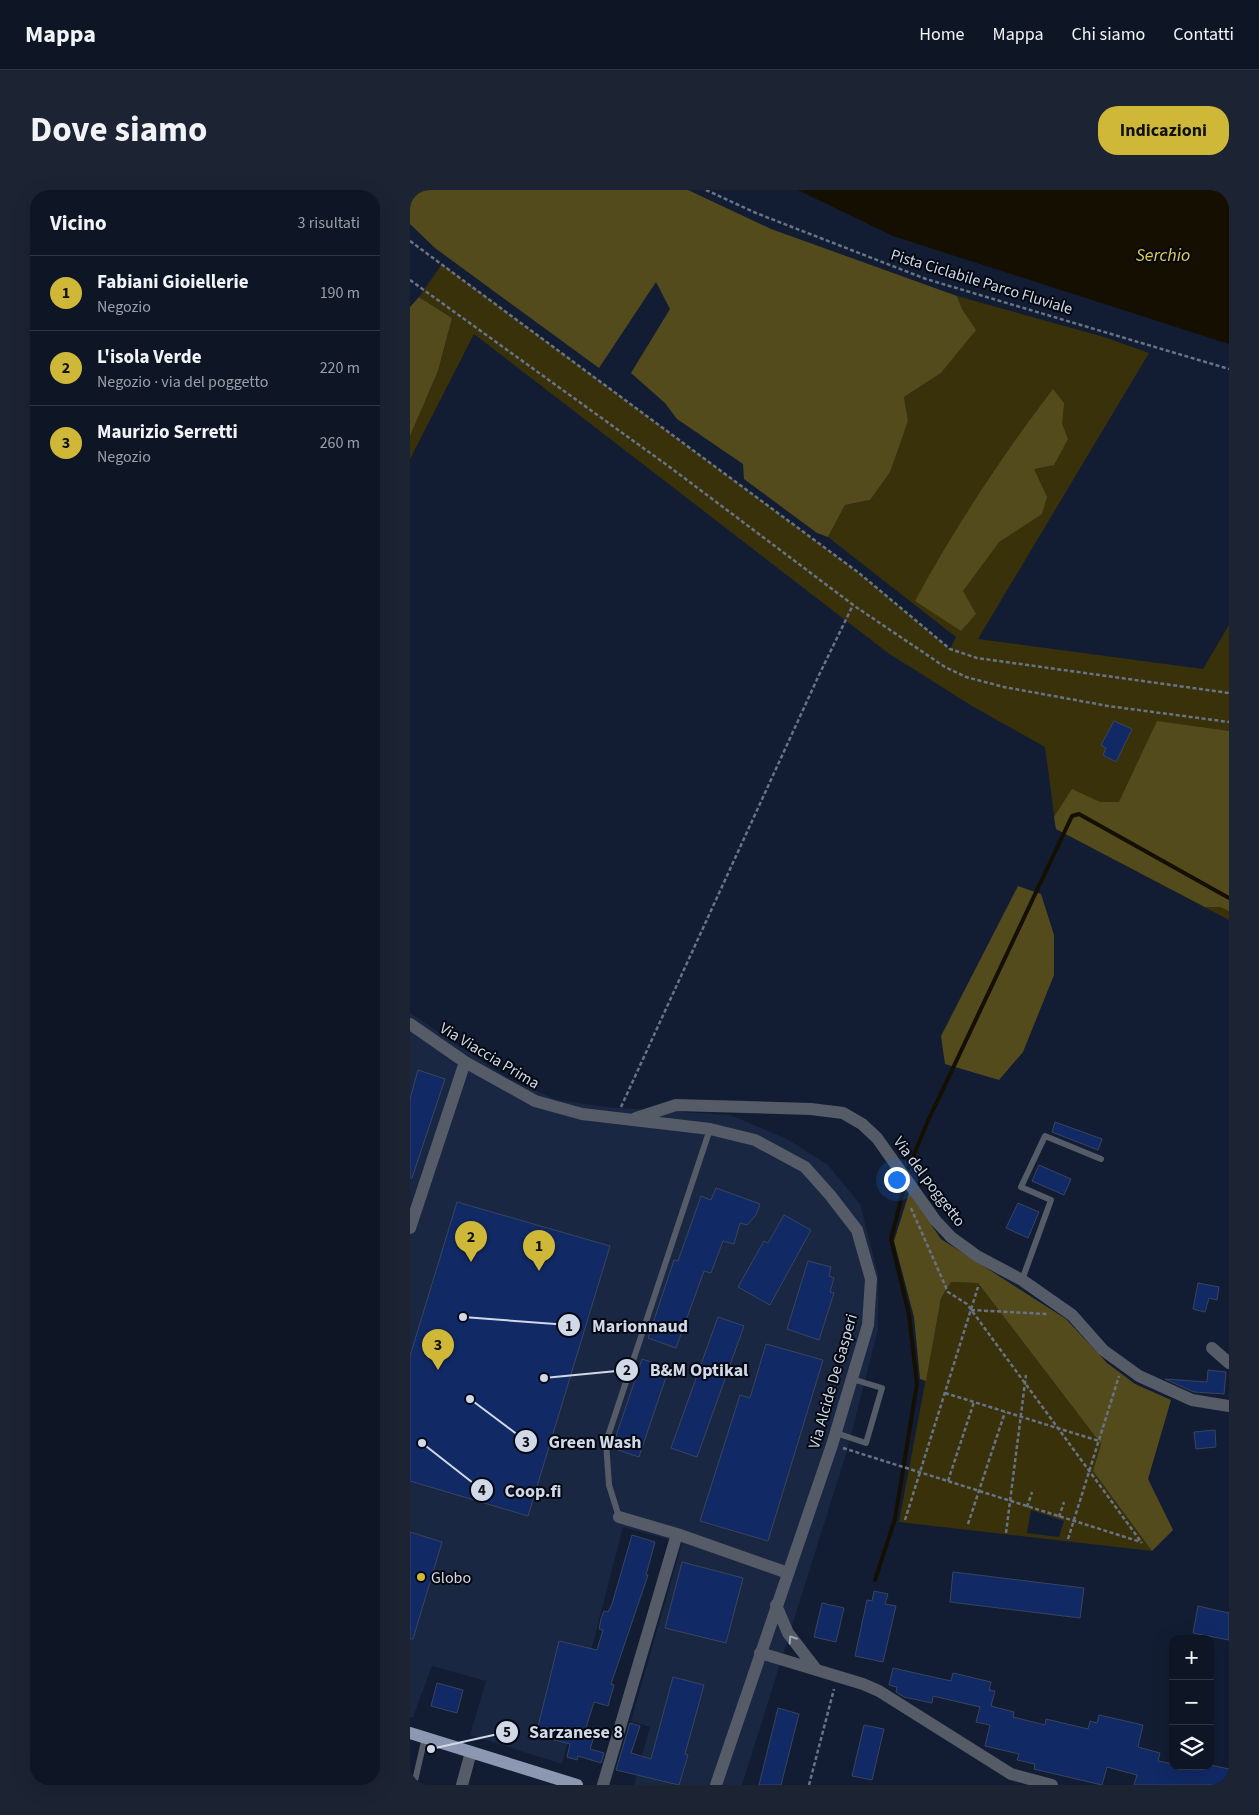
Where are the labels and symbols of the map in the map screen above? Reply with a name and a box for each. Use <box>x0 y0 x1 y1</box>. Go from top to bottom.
water label: Serchio <box>1136 243 1190 268</box>
street label: Pista Ciclabile Parco Fluviale <box>888 244 1075 320</box>
street label: Via Viaccia Prima <box>435 1017 544 1094</box>
street label: Via del poggetto <box>888 1132 970 1231</box>
your location <box>884 1167 910 1193</box>
pin: 2 <box>455 1221 487 1262</box>
pin: 1 <box>523 1230 555 1271</box>
callout: Marionnaud <box>557 1309 698 1342</box>
street label: Via Alcide De Gasperi <box>803 1311 863 1451</box>
text: Marionnaud <box>592 1314 688 1339</box>
text: 1 <box>565 1316 573 1337</box>
pin: 3 <box>422 1329 454 1370</box>
callout: B&M Optikal <box>614 1353 758 1386</box>
text: B&M Optikal <box>650 1358 748 1383</box>
text: 2 <box>623 1360 631 1381</box>
callout: Green Wash <box>514 1425 652 1458</box>
text: Green Wash <box>548 1430 642 1455</box>
text: 3 <box>522 1432 530 1453</box>
callout: Coop.fi <box>469 1474 572 1507</box>
text: Coop.fi <box>504 1479 562 1504</box>
text: 4 <box>478 1480 486 1501</box>
place label: Globo <box>431 1567 471 1589</box>
marker: Globo <box>415 1571 427 1583</box>
one-way arrow <box>789 1635 798 1644</box>
callout: Sarzanese 8 <box>494 1716 633 1749</box>
text: Sarzanese 8 <box>529 1720 623 1745</box>
text: 5 <box>503 1722 511 1743</box>

